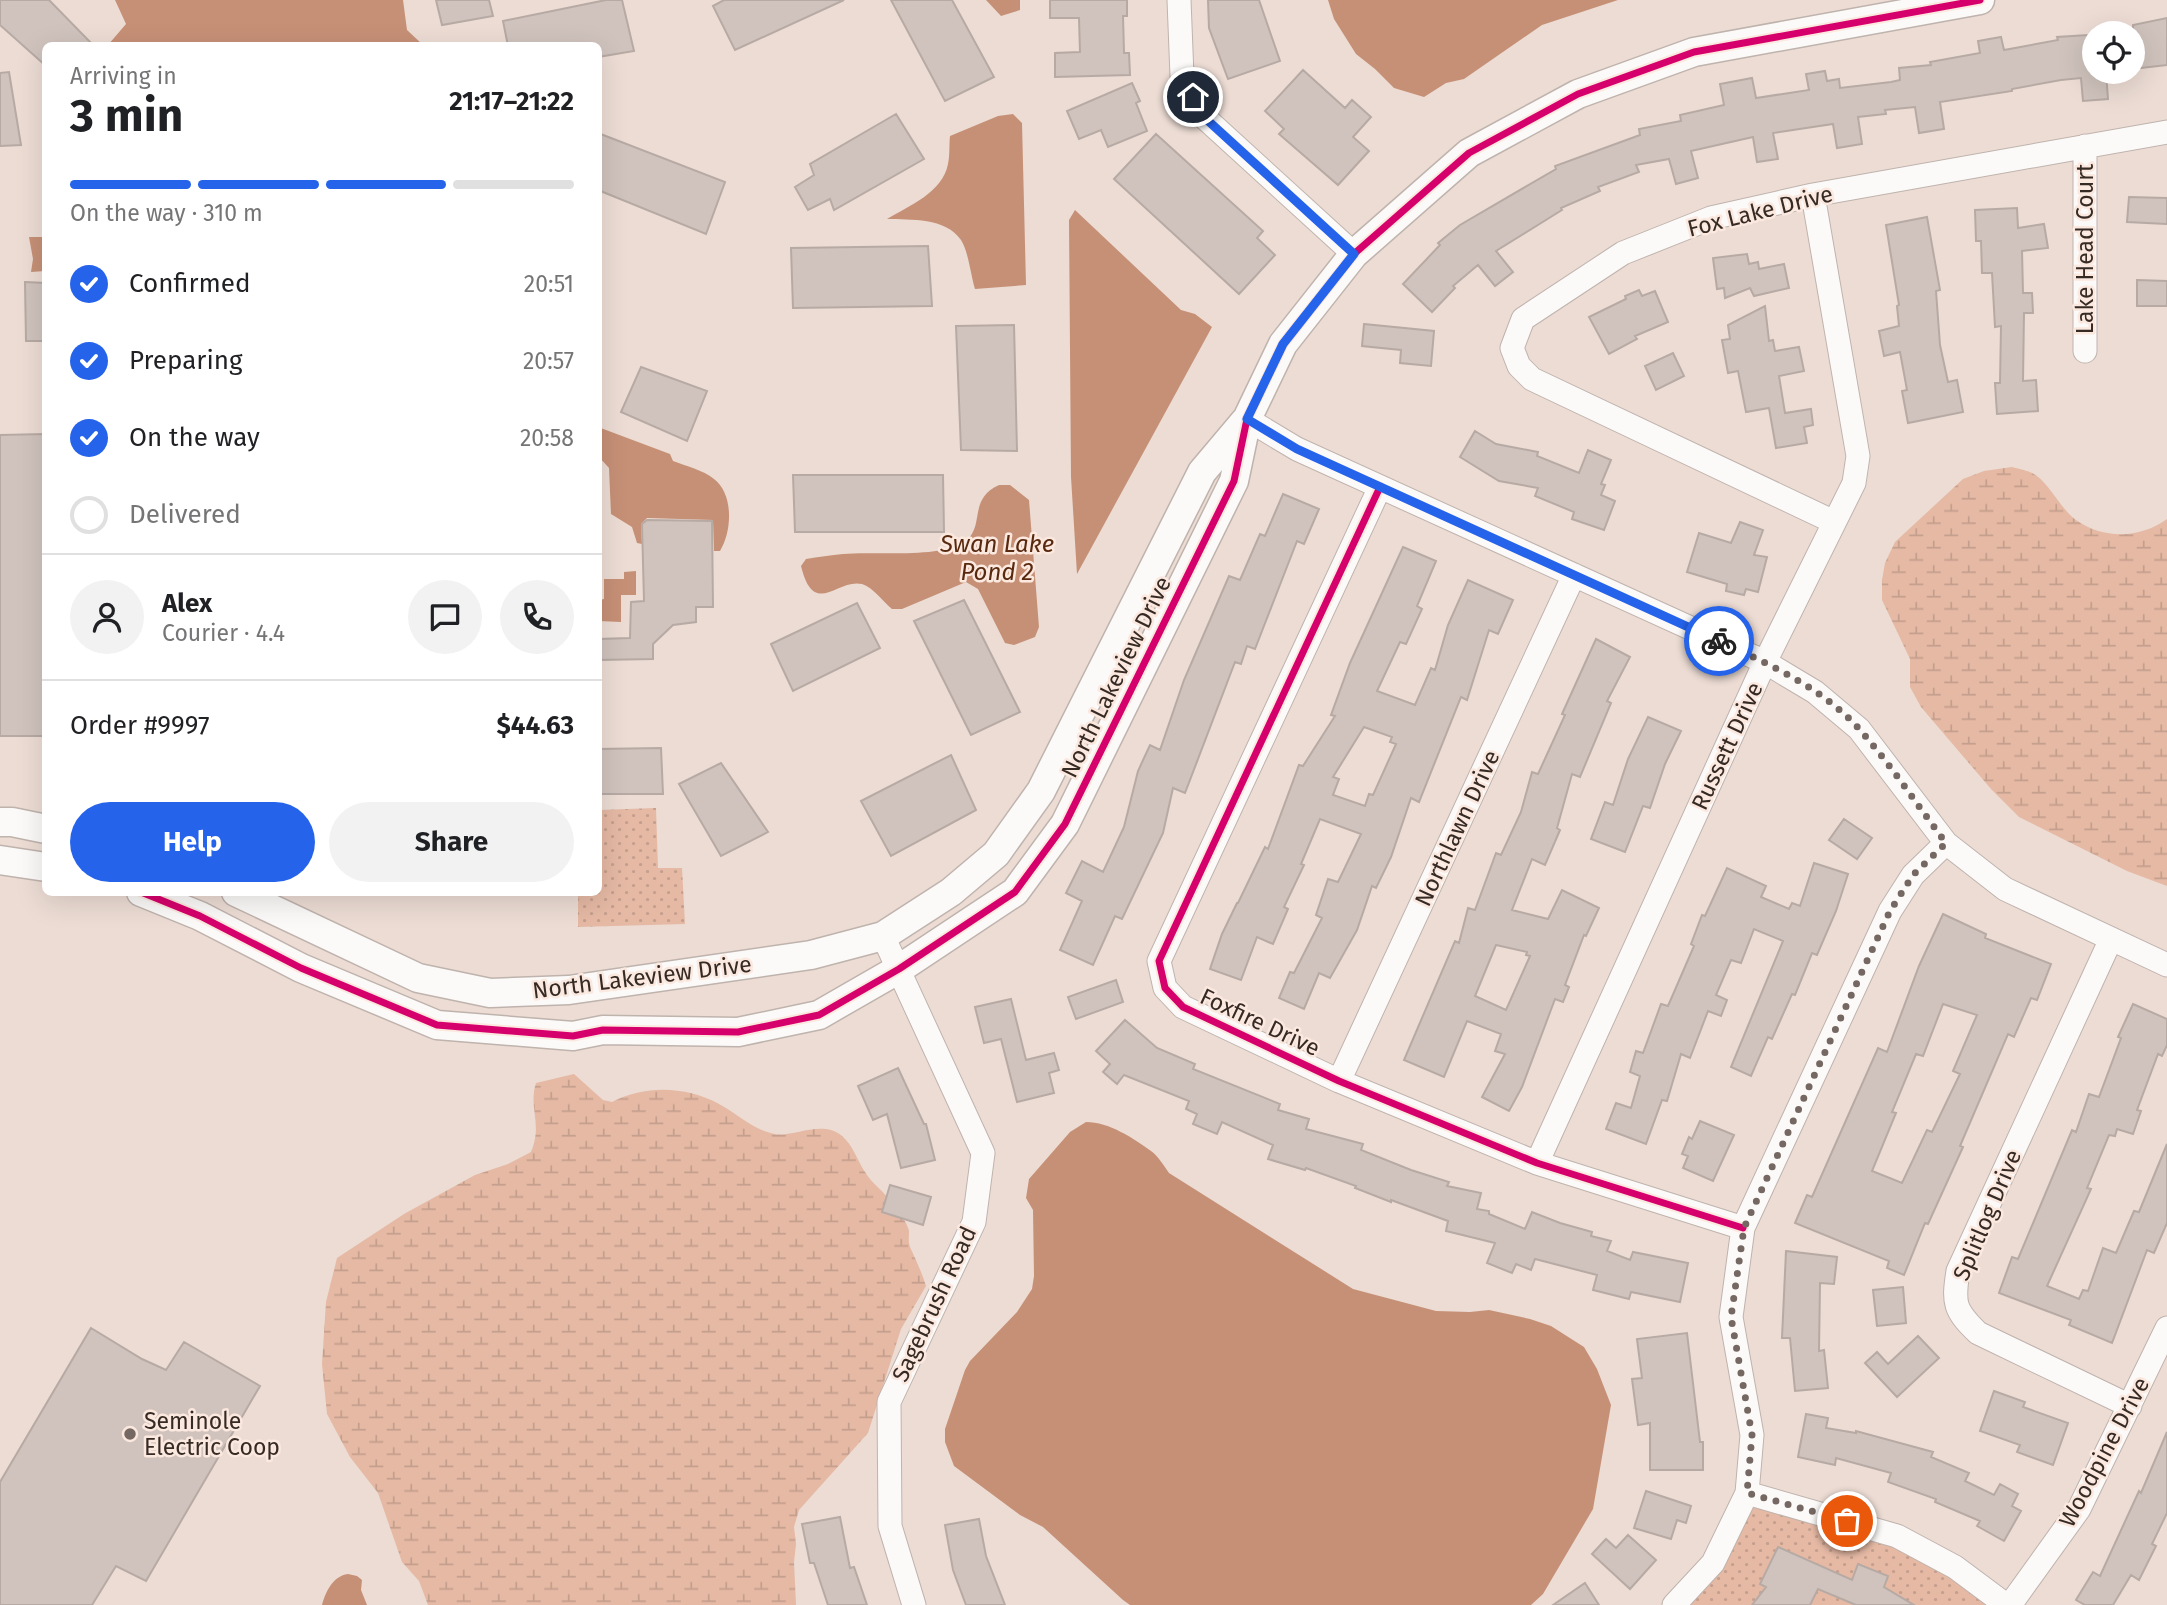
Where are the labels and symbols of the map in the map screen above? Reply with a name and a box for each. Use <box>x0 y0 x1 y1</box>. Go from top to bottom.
pin <box>1163 67 1223 127</box>
street label: Lake Head Court <box>2071 163 2099 334</box>
street label: Fox Lake Drive <box>1684 179 1836 243</box>
water label: Swan Lake Pond 2 <box>939 530 1054 586</box>
street label: North Lakeview Drive <box>1055 572 1177 782</box>
courier <box>1684 606 1754 676</box>
street label: Russett Drive <box>1685 678 1769 814</box>
street label: Northlawn Drive <box>1409 746 1505 910</box>
street label: North Lakeview Drive <box>531 950 753 1004</box>
street label: Foxfire Drive <box>1196 982 1324 1062</box>
street label: Splitlog Drive <box>1947 1145 2027 1285</box>
street label: Sagebrush Road <box>886 1222 982 1386</box>
street label: Woodpine Drive <box>2053 1372 2155 1532</box>
place label: Seminole Electric Coop <box>144 1407 280 1461</box>
marker: Seminole Electric Coop <box>122 1426 138 1442</box>
pin <box>1817 1491 1877 1551</box>

